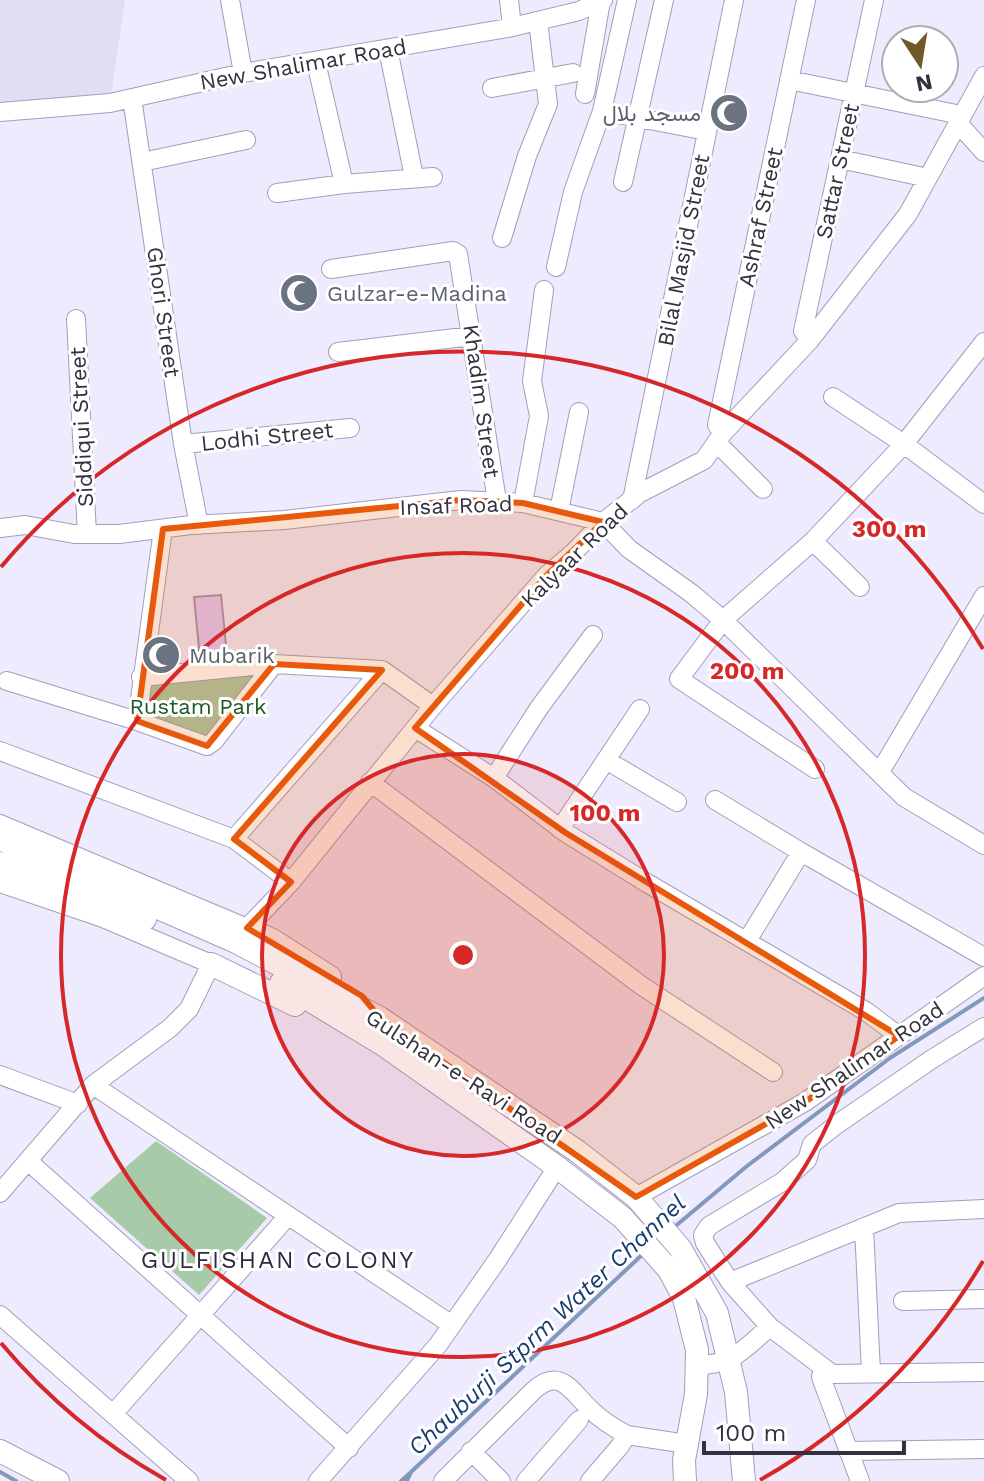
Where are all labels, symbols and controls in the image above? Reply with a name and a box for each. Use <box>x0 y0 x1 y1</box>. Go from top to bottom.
north arrow <box>880 24 960 104</box>
street label: New Shalimar Road <box>198 34 409 95</box>
text: N <box>913 69 935 97</box>
mosque icon: مسجد بلال <box>708 92 750 134</box>
place label: مسجد بلال <box>603 101 701 126</box>
street label: Sattar Street <box>811 101 864 241</box>
street label: Ashraf Street <box>733 145 787 289</box>
street label: Bilal Masjid Street <box>653 152 714 348</box>
street label: Ghori Street <box>142 245 185 379</box>
mosque icon: Gulzar-e-Madina <box>278 272 320 314</box>
place label: Gulzar-e-Madina <box>327 281 507 306</box>
street label: Khadim Street <box>458 323 505 479</box>
street label: Siddiqui Street <box>65 346 98 508</box>
street label: Lodhi Street <box>200 417 335 456</box>
street label: Insaf Road <box>399 491 513 520</box>
street label: Kalyaar Road <box>516 498 633 612</box>
text: 300 m <box>852 515 926 543</box>
mosque icon: Mubarik <box>140 634 182 676</box>
place label: Mubarik <box>189 643 275 668</box>
text: 200 m <box>710 657 784 685</box>
park label: Rustam Park <box>129 694 267 719</box>
text: 100 m <box>570 799 640 827</box>
centre of rings <box>449 941 477 969</box>
street label: New Shalimar Road <box>760 996 948 1134</box>
street label: Gulshan-e-Ravi Road <box>361 1004 566 1149</box>
water label: Chauburji Stprm Water Channel <box>402 1189 692 1461</box>
district label: GULFISHAN COLONY <box>141 1246 415 1274</box>
scale bar <box>704 1405 904 1455</box>
text: 100 m <box>716 1419 786 1447</box>

